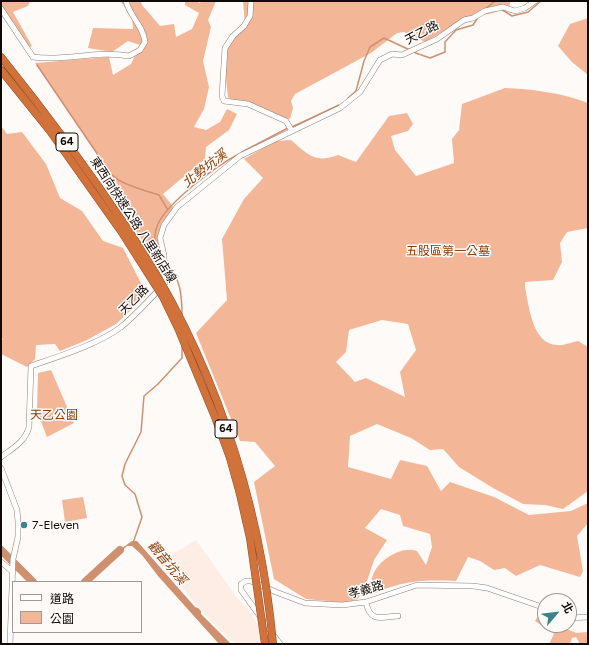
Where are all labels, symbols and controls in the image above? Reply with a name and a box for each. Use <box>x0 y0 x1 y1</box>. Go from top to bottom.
street label: 天乙路 <box>403 18 441 48</box>
road number: 64 <box>56 133 78 151</box>
water label: 北勢坑溪 <box>180 147 230 191</box>
street label: 東西向快速公路 八里新店線 <box>87 154 179 286</box>
park label: 五股區第一公墓 <box>406 244 490 258</box>
street label: 天乙路 <box>116 282 152 318</box>
park label: 天乙公園 <box>30 408 78 422</box>
road number: 64 <box>215 420 237 438</box>
place label: 7-Eleven <box>32 518 79 532</box>
marker: 7-Eleven <box>19 520 29 530</box>
water label: 觀音坑溪 <box>144 538 190 588</box>
street label: 孝義路 <box>347 578 385 602</box>
legend <box>12 581 142 633</box>
text: 道路 <box>50 592 74 606</box>
north arrow <box>537 593 577 633</box>
text: 北 <box>559 600 575 616</box>
text: 公園 <box>50 612 74 626</box>

